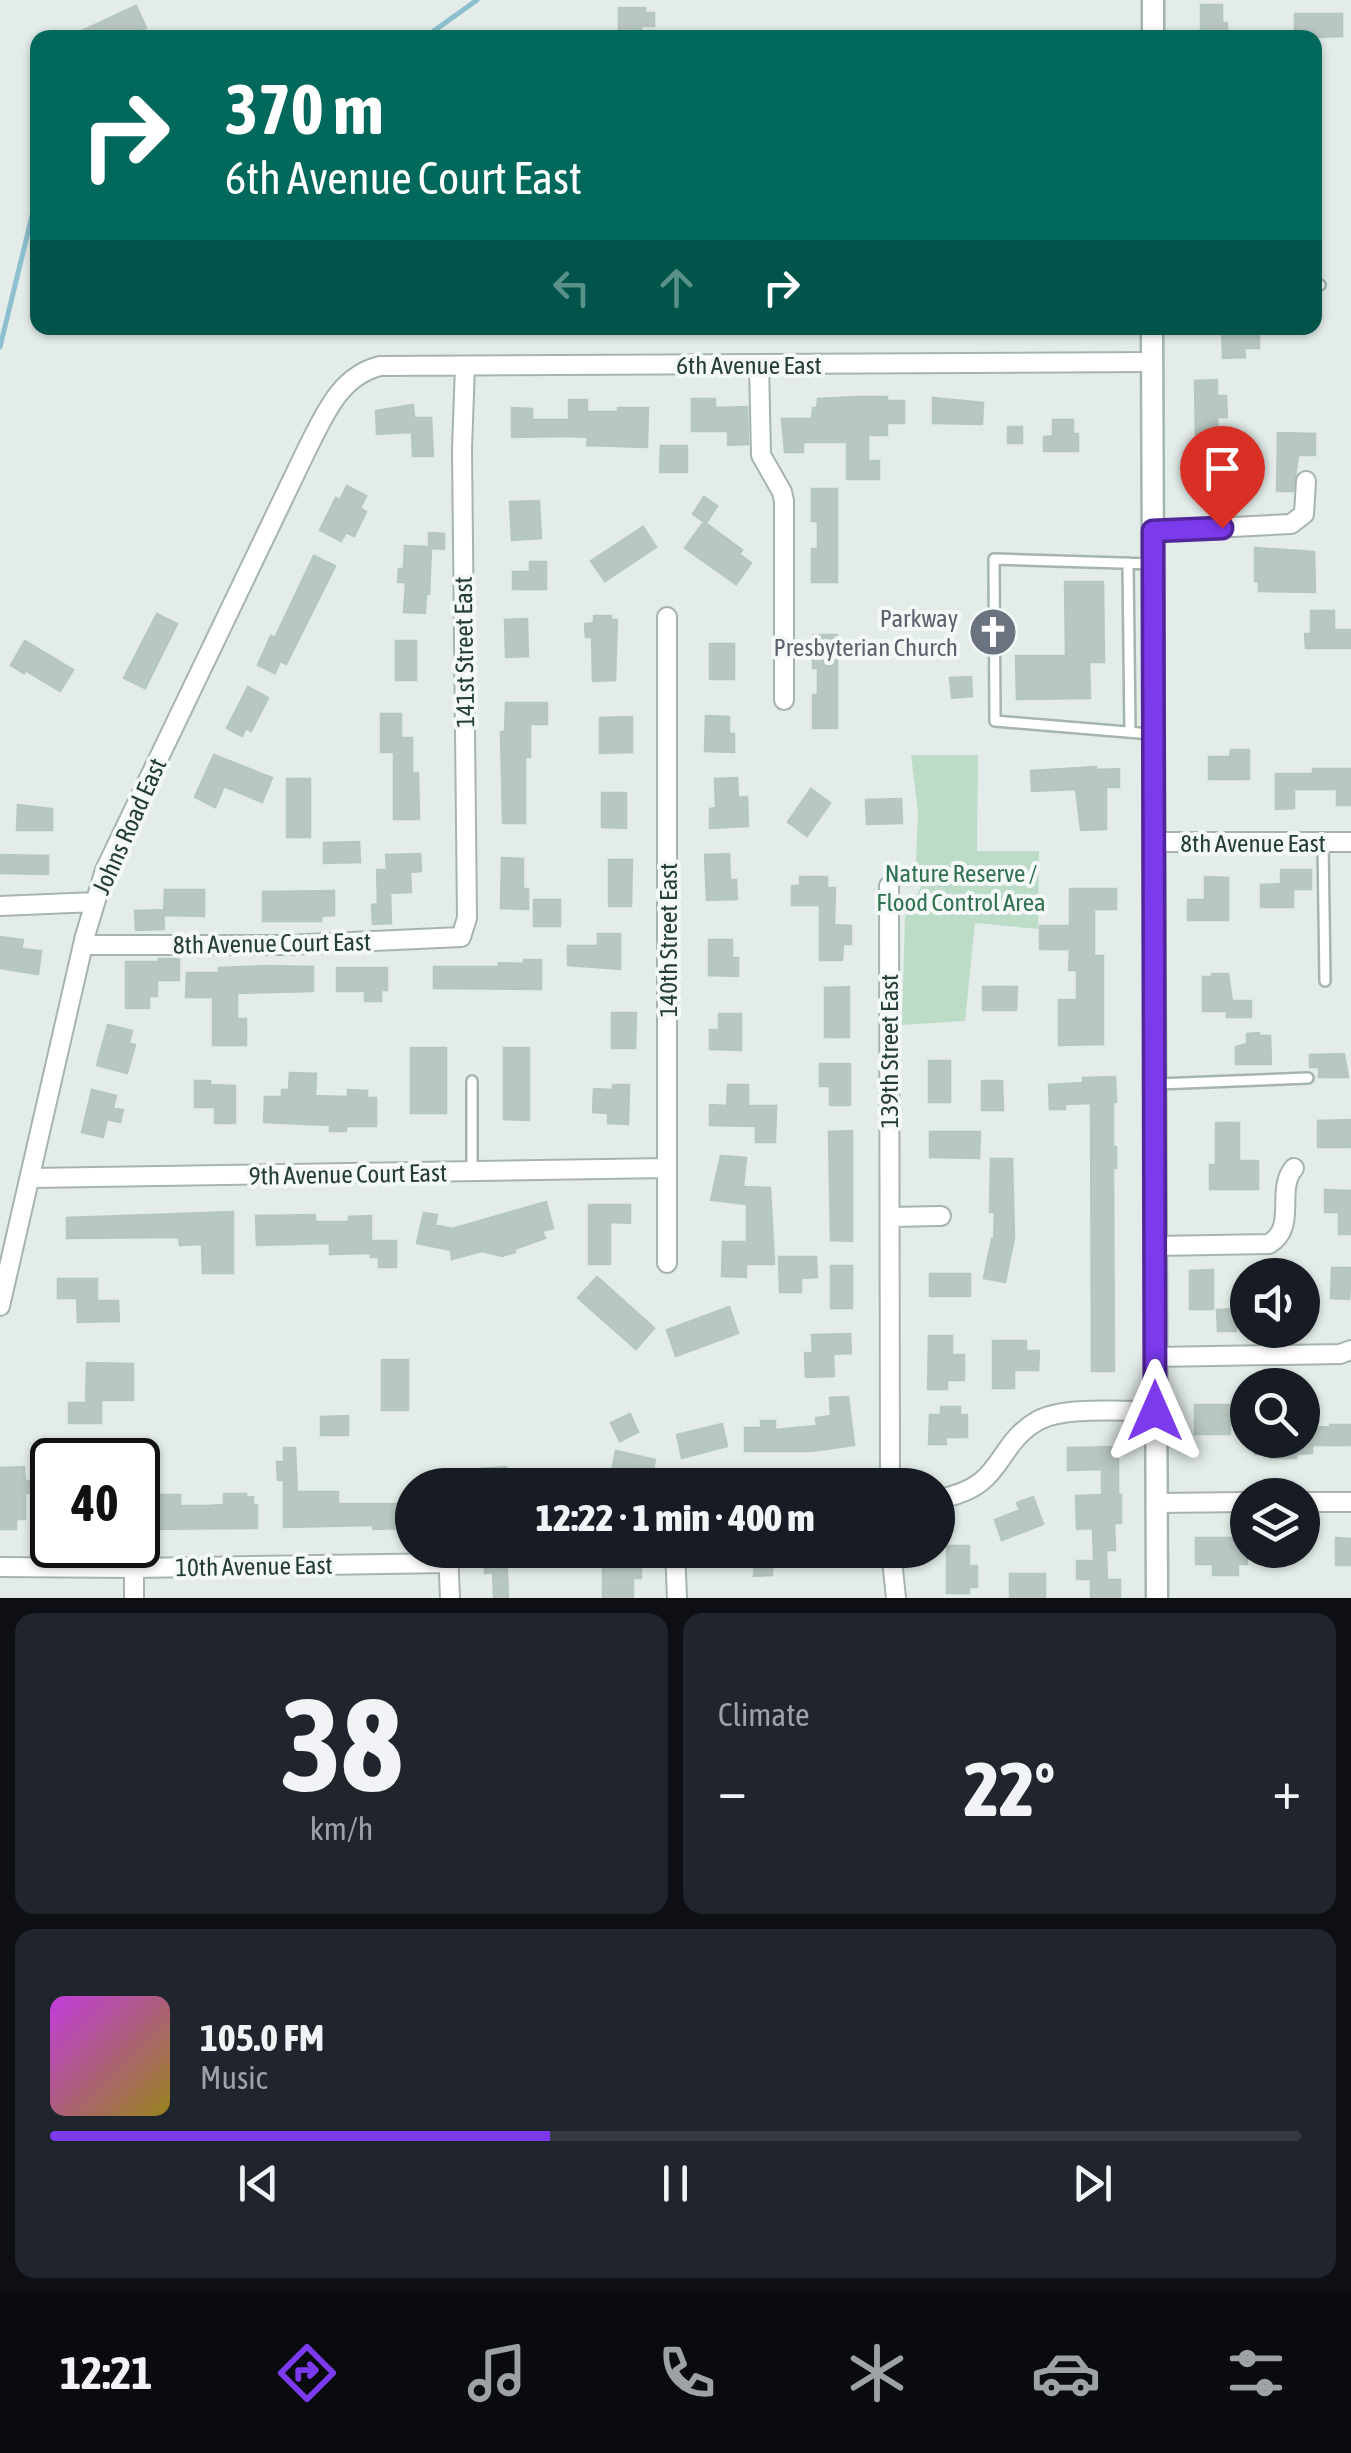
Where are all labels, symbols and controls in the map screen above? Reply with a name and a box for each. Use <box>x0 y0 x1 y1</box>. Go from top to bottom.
text: 370 m <box>225 69 384 149</box>
icon: right <box>60 70 190 200</box>
text: 6th Avenue Court East <box>225 152 582 204</box>
icon: left <box>544 260 599 315</box>
icon: ahead <box>649 260 704 315</box>
icon: right <box>754 260 809 315</box>
street label: 6th Avenue East <box>676 351 822 379</box>
pin <box>1180 426 1265 529</box>
icon: arrive <box>1195 441 1250 496</box>
street label: 141st Street East <box>449 576 479 728</box>
place label: Parkway Presbyterian Church <box>773 604 958 661</box>
church icon: Parkway Presbyterian Church <box>967 606 1019 658</box>
street label: Johns Road East <box>87 754 171 898</box>
street label: 8th Avenue East <box>1180 829 1326 857</box>
park label: Nature Reserve / Flood Control Area <box>876 859 1046 916</box>
street label: 140th Street East <box>654 863 682 1017</box>
street label: 8th Avenue Court East <box>173 927 371 959</box>
street label: 139th Street East <box>875 974 903 1128</box>
street label: 9th Avenue Court East <box>249 1158 447 1190</box>
map controls <box>1230 1258 1320 1568</box>
button: sound <box>1230 1258 1320 1348</box>
position arrow <box>1103 1359 1207 1463</box>
button: search <box>1230 1368 1320 1458</box>
speed limit sign: 40 <box>30 1438 160 1568</box>
button: layers <box>1230 1478 1320 1568</box>
text: 12:22 · 1 min · 400 m <box>535 1496 815 1539</box>
street label: 10th Avenue East <box>175 1551 333 1581</box>
text: 38 <box>280 1670 403 1819</box>
text: Climate <box>718 1696 810 1733</box>
text: 22° <box>964 1746 1055 1832</box>
text: − <box>718 1758 747 1821</box>
text: + <box>1272 1758 1301 1821</box>
text: km/h <box>310 1810 373 1847</box>
text: 105.0 FM <box>200 2016 324 2059</box>
text: Music <box>200 2059 267 2096</box>
icon: previous <box>231 2156 286 2211</box>
icon: pause <box>648 2156 703 2211</box>
icon: next <box>1065 2156 1120 2211</box>
icon: directions <box>272 2338 342 2408</box>
icon: music <box>462 2338 532 2408</box>
icon: phone <box>652 2338 722 2408</box>
icon: climate <box>842 2338 912 2408</box>
icon: car <box>1031 2338 1101 2408</box>
icon: filters <box>1221 2338 1291 2408</box>
text: 12:21 <box>60 2347 153 2399</box>

